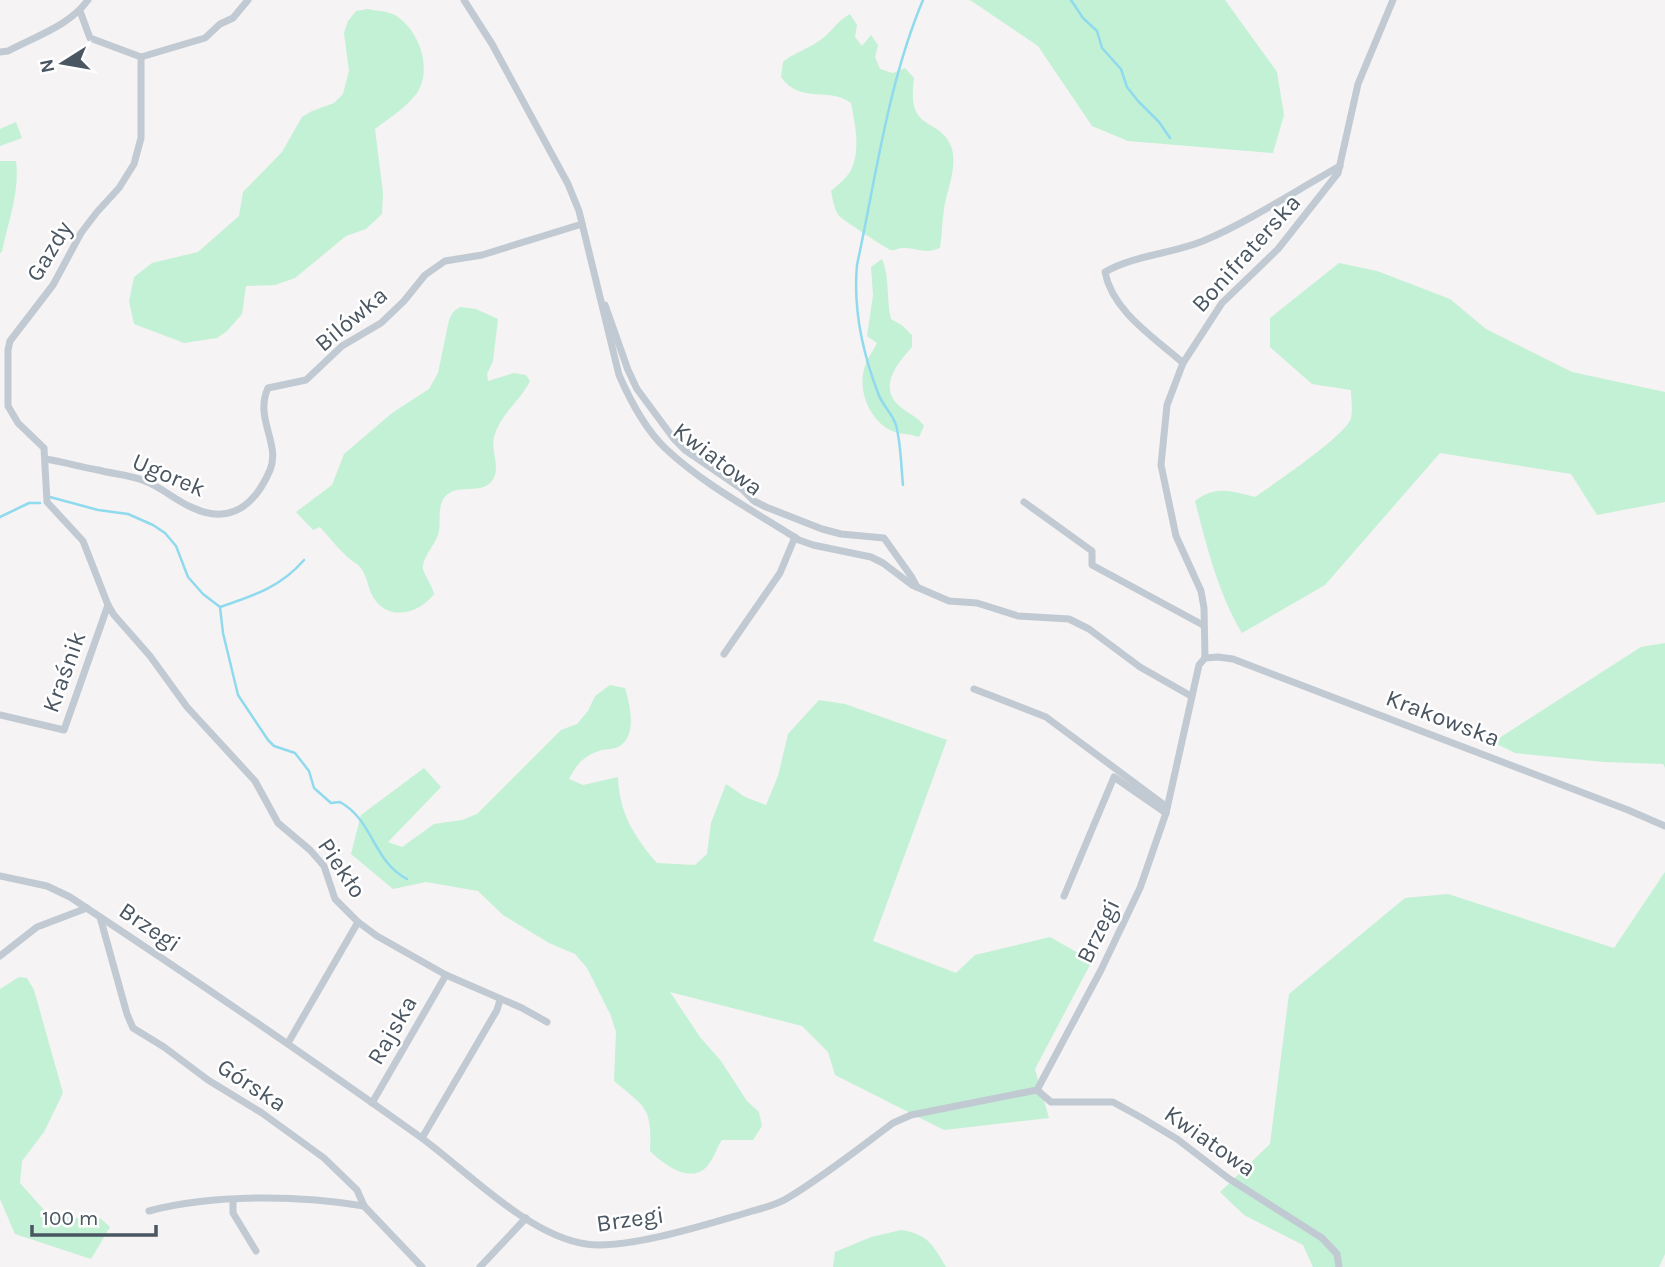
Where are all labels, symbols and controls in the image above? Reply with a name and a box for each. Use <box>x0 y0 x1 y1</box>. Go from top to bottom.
north arrow <box>28 28 98 98</box>
text: N <box>35 57 59 75</box>
street label: Bonifraterska <box>1186 188 1306 318</box>
street label: Gazdy <box>20 216 78 286</box>
street label: Bilówka <box>309 281 393 357</box>
street label: Kwiatowa <box>668 416 768 502</box>
street label: Ugorek <box>128 447 210 503</box>
street label: Kraśnik <box>36 628 92 716</box>
street label: Krakowska <box>1382 683 1504 753</box>
street label: Piekło <box>312 833 372 903</box>
street label: Brzegi <box>1071 894 1125 968</box>
street label: Brzegi <box>114 896 186 958</box>
street label: Rajska <box>361 991 423 1069</box>
street label: Górska <box>212 1052 292 1118</box>
street label: Kwiatowa <box>1159 1099 1261 1183</box>
scale bar <box>32 1194 156 1238</box>
street label: Brzegi <box>594 1200 666 1238</box>
text: 100 m <box>42 1206 99 1230</box>

